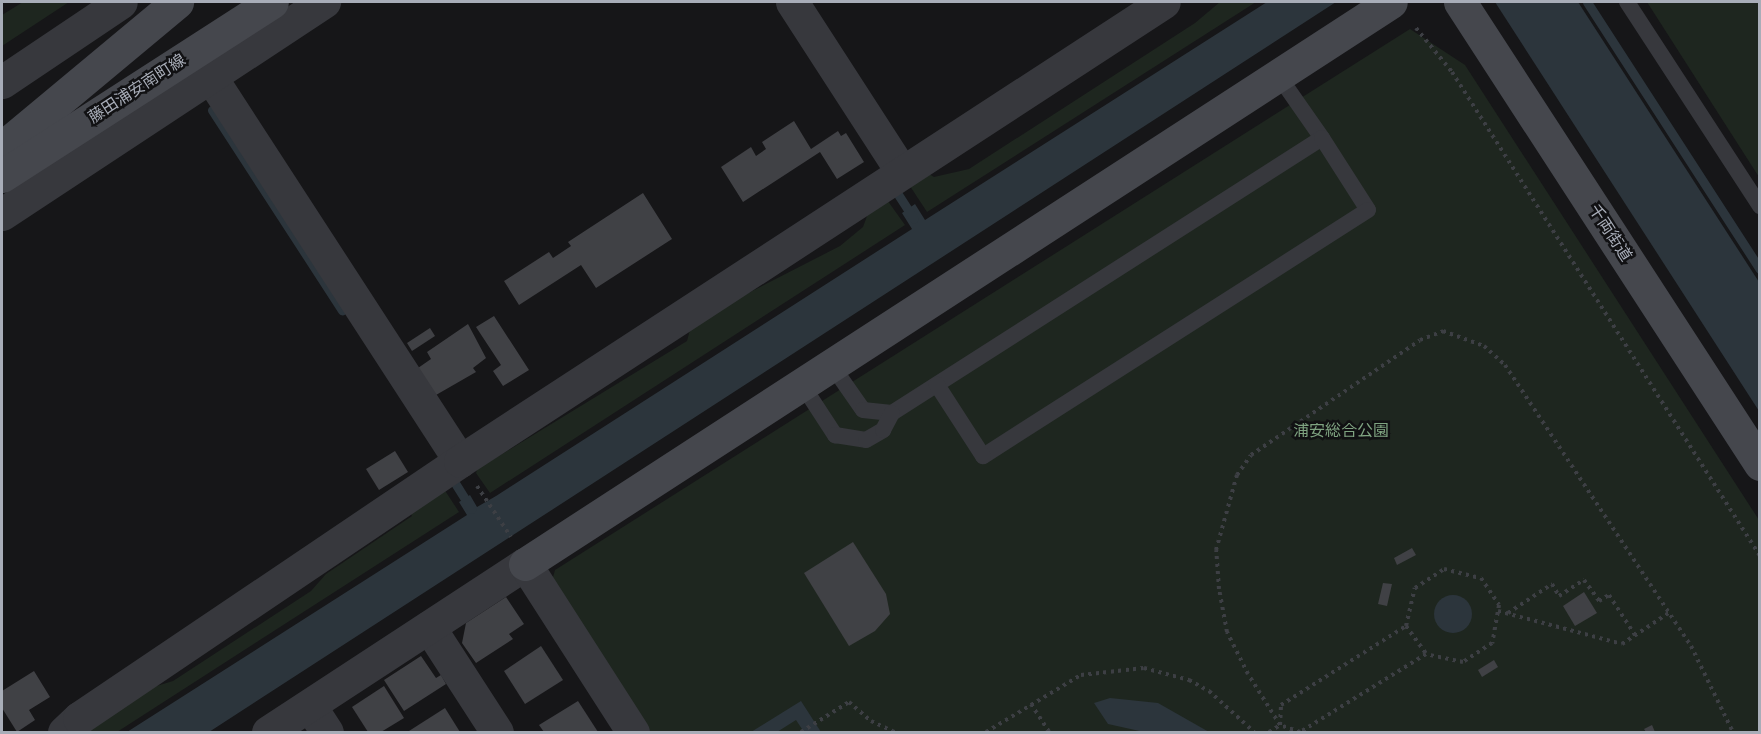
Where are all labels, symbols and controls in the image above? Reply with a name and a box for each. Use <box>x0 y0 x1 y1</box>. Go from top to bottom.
street label: 藤田浦安南町線 <box>85 50 189 128</box>
street label: 千両街道 <box>1585 201 1635 265</box>
park label: 浦安総合公園 <box>1293 421 1389 441</box>

